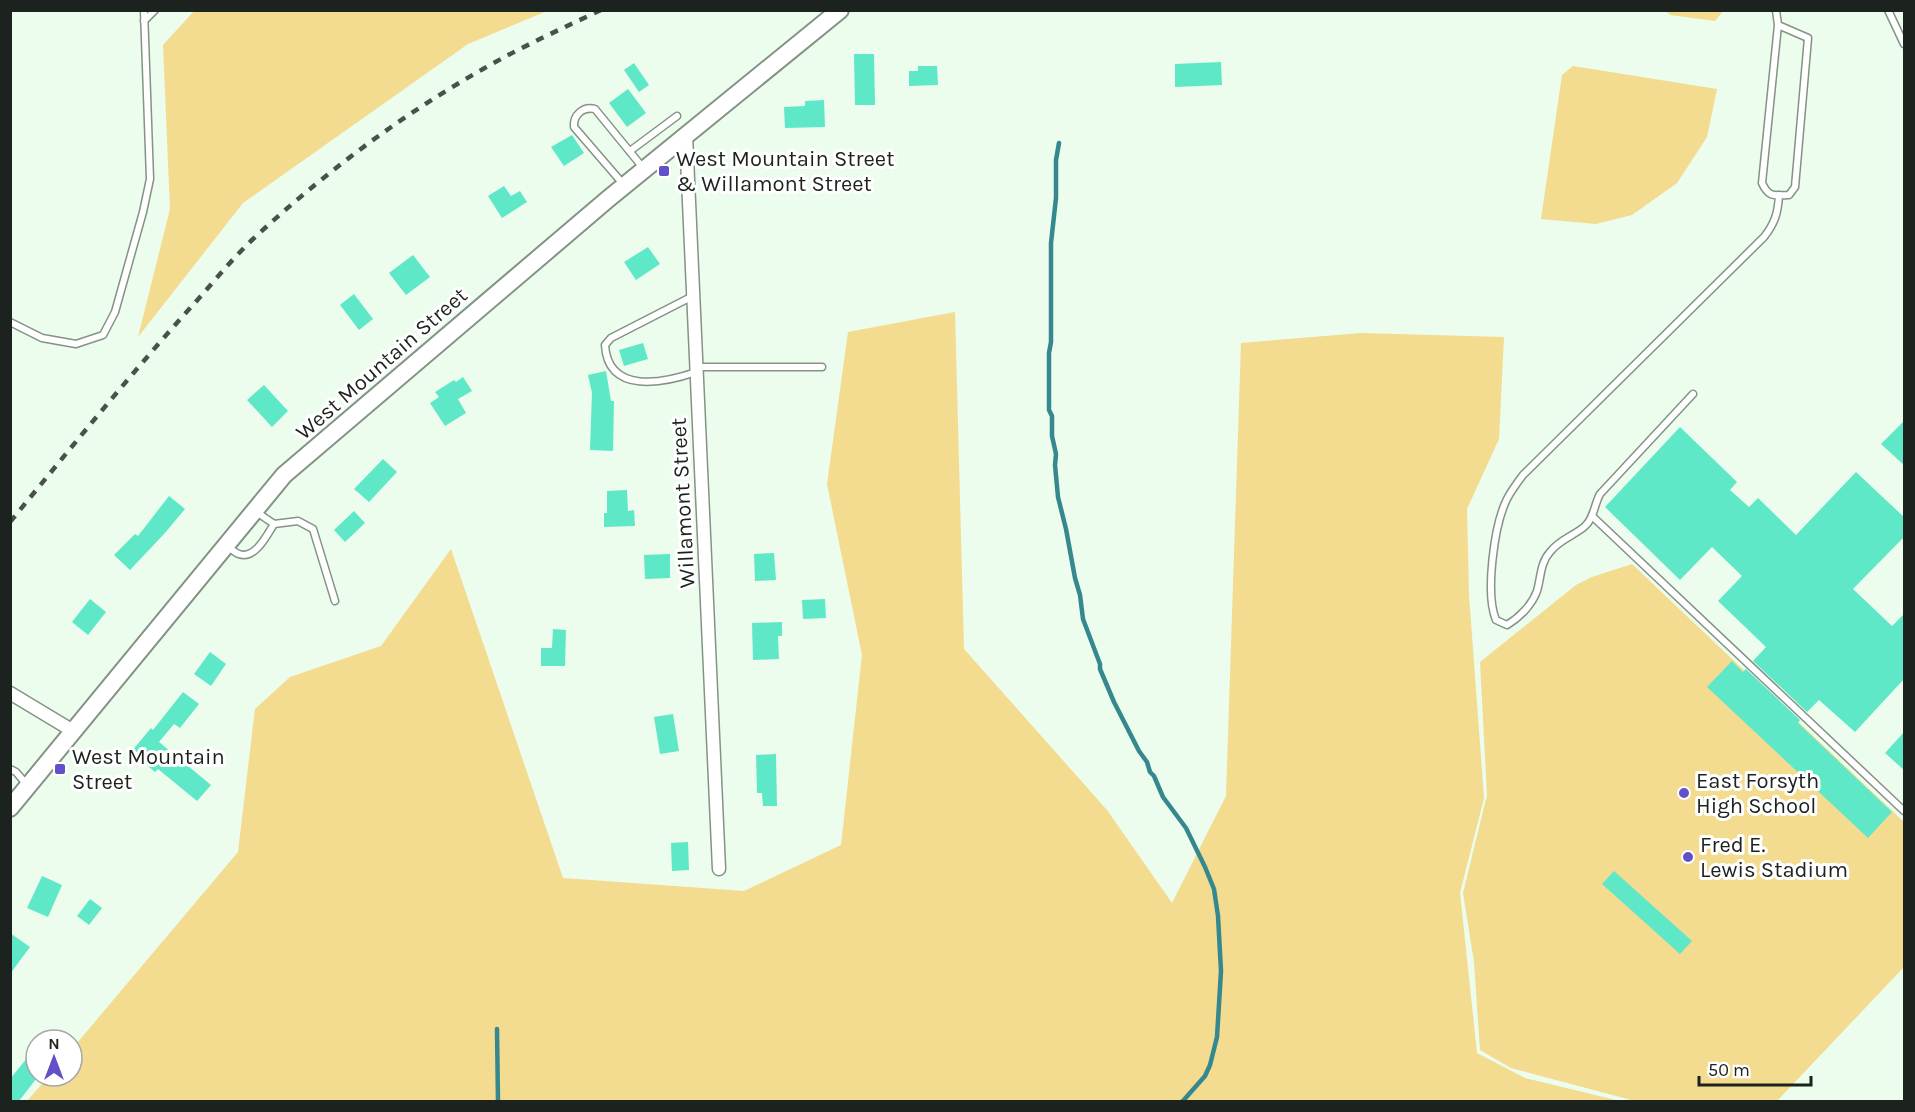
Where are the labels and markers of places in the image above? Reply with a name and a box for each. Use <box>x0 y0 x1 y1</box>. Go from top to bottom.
place label: West Mountain Street & Willamont Street <box>676 146 894 197</box>
marker: West Mountain Street & Willamont Street <box>657 164 671 178</box>
place label: West Mountain Street <box>72 744 225 795</box>
marker: West Mountain Street <box>53 762 67 776</box>
place label: East Forsyth High School <box>1696 768 1819 819</box>
marker: East Forsyth High School <box>1677 786 1691 800</box>
place label: Fred E. Lewis Stadium <box>1700 832 1848 883</box>
marker: Fred E. Lewis Stadium <box>1681 850 1695 864</box>

